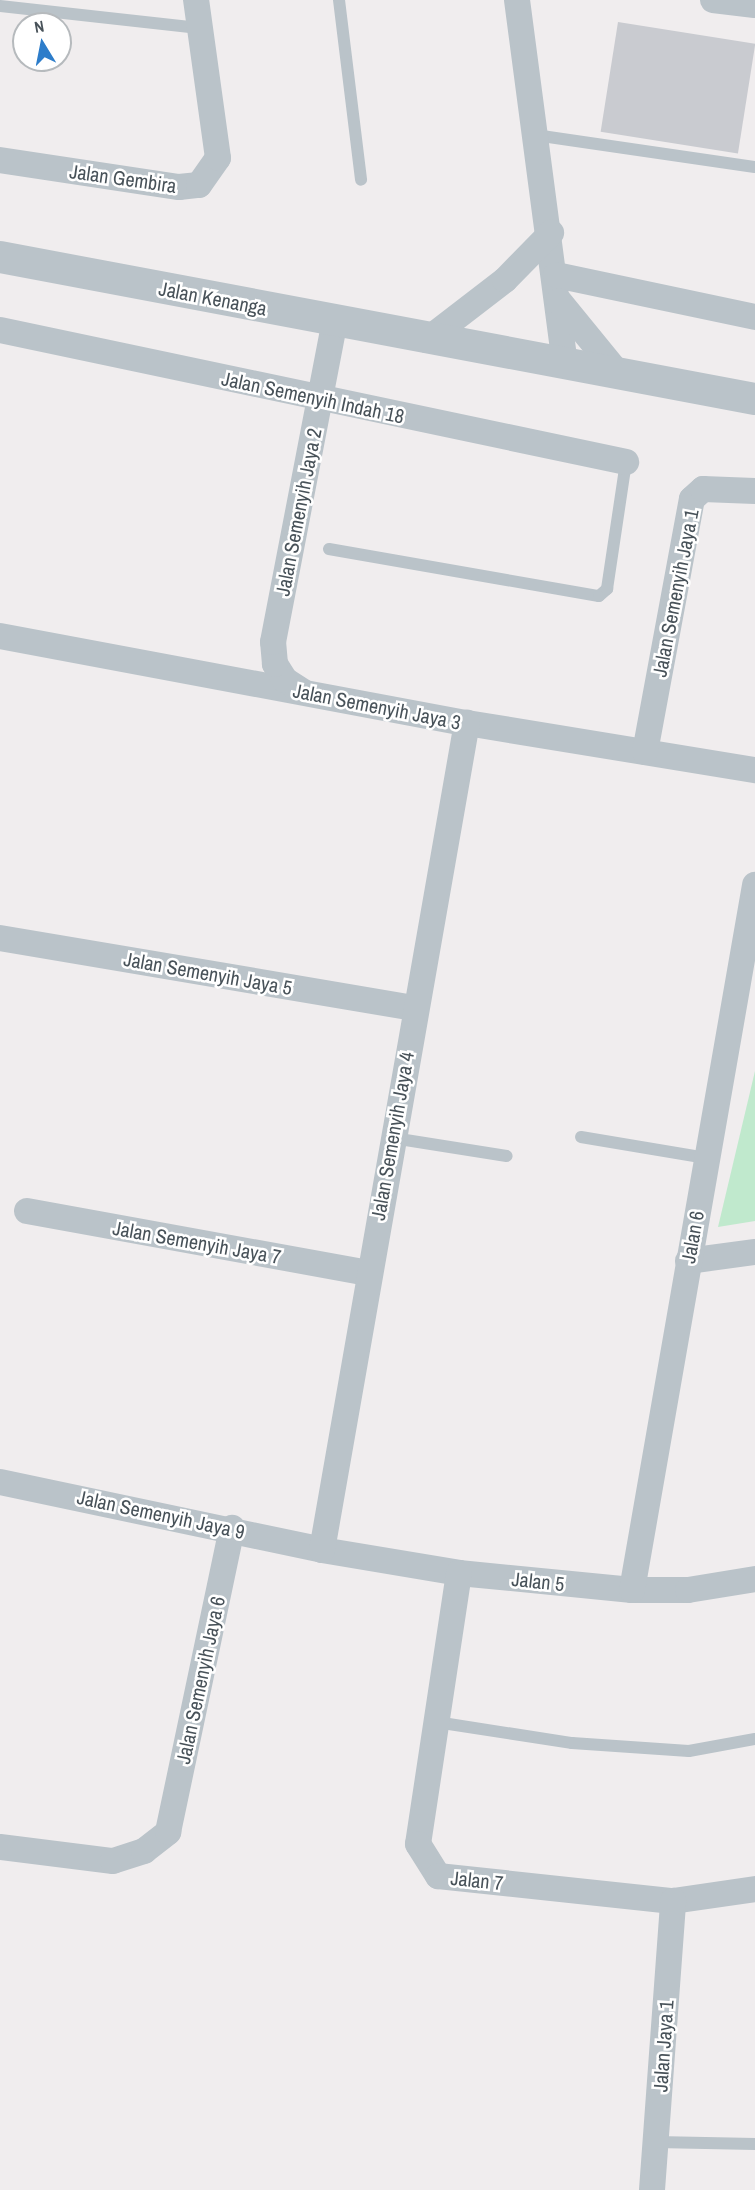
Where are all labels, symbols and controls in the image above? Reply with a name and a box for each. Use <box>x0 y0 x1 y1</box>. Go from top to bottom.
north arrow <box>12 12 72 72</box>
text: N <box>33 15 46 38</box>
street label: Jalan Gembira <box>68 159 178 197</box>
street label: Jalan Kenanga <box>157 276 269 320</box>
street label: Jalan Semenyih Indah 18 <box>220 366 406 428</box>
street label: Jalan Semenyih Jaya 2 <box>270 426 326 598</box>
street label: Jalan Semenyih Jaya 1 <box>647 507 703 679</box>
street label: Jalan Semenyih Jaya 3 <box>291 678 463 734</box>
street label: Jalan Semenyih Jaya 5 <box>122 946 294 1000</box>
street label: Jalan Semenyih Jaya 4 <box>365 1050 419 1222</box>
street label: Jalan 6 <box>676 1209 708 1265</box>
street label: Jalan Semenyih Jaya 7 <box>111 1215 283 1269</box>
street label: Jalan Semenyih Jaya 9 <box>75 1485 247 1543</box>
street label: Jalan 5 <box>510 1566 566 1596</box>
street label: Jalan Semenyih Jaya 6 <box>171 1594 229 1766</box>
street label: Jalan 7 <box>449 1865 505 1895</box>
street label: Jalan Jaya 1 <box>648 1999 678 2093</box>

